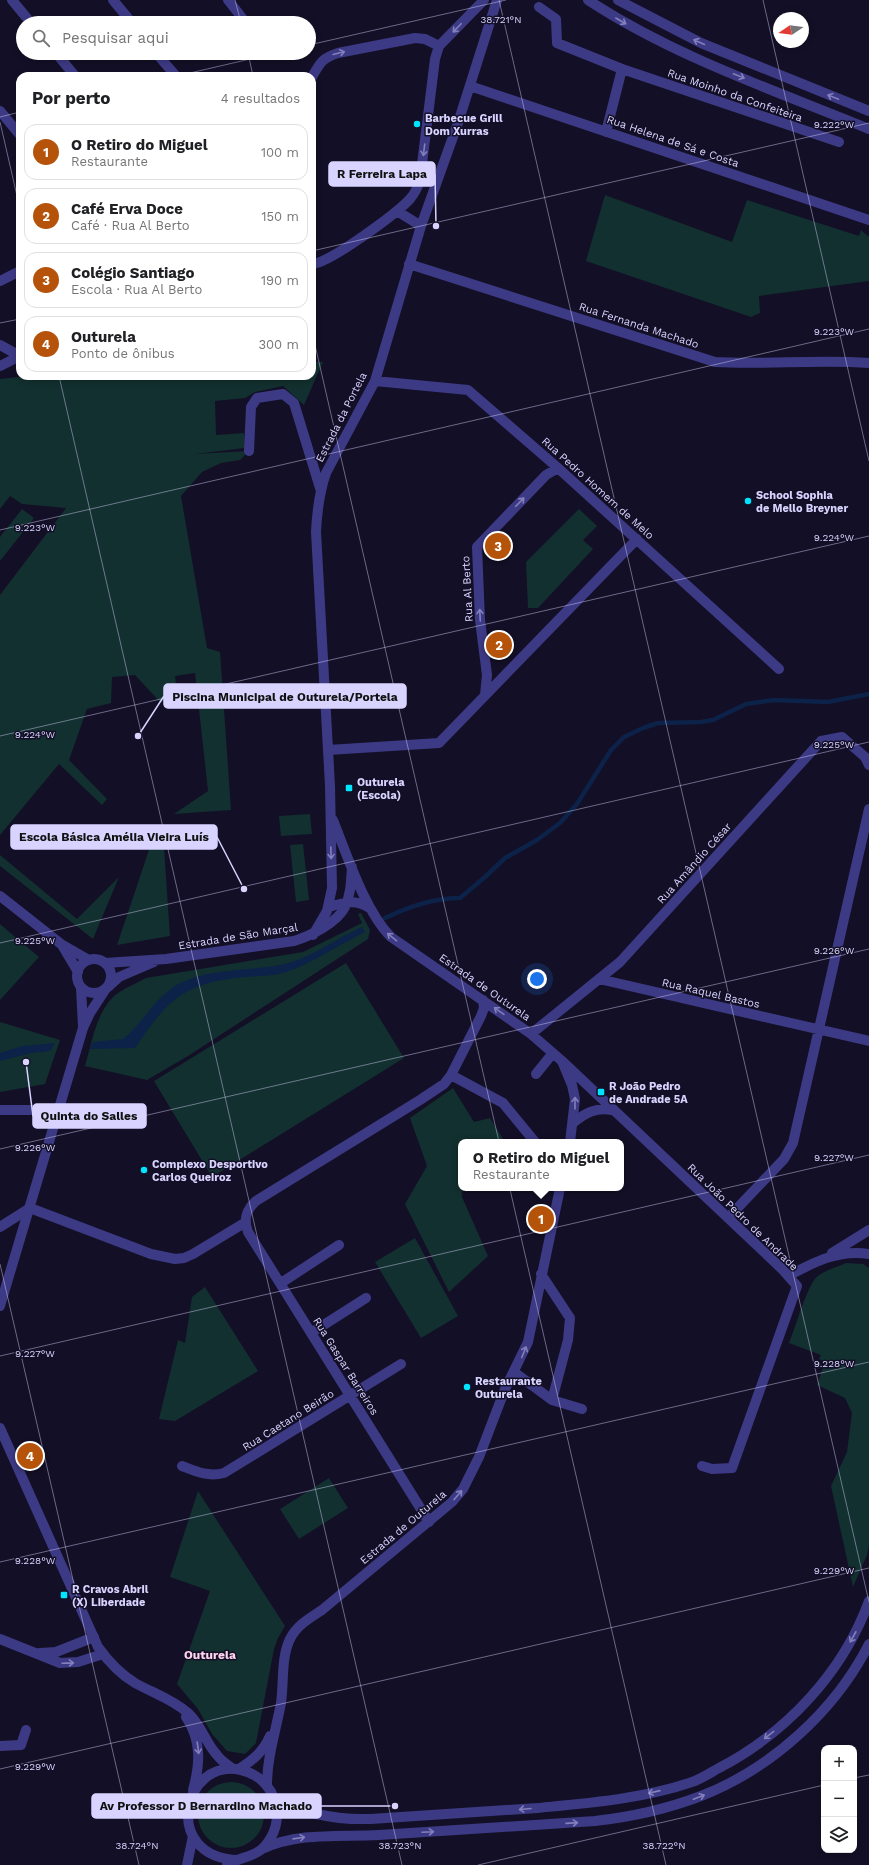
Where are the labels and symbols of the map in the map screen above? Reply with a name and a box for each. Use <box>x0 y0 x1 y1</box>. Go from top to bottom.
north arrow <box>773 12 809 48</box>
text: 38.721°N <box>480 14 522 25</box>
one-way arrow <box>615 17 627 25</box>
one-way arrow <box>452 23 461 33</box>
one-way arrow <box>694 38 706 45</box>
one-way arrow <box>333 48 346 56</box>
street label: Rua Moinho da Confeiteira <box>666 66 804 125</box>
one-way arrow <box>732 73 744 81</box>
one-way arrow <box>827 92 839 100</box>
place label: Barbecue Grill Dom Xurras <box>425 112 503 138</box>
street label: Rua Helena de Sá e Costa <box>605 113 741 170</box>
marker: Barbecue Grill Dom Xurras <box>412 119 422 129</box>
text: 9.222°W <box>814 119 855 130</box>
one-way arrow <box>420 143 428 156</box>
callout: R Ferreira Lapa <box>329 162 435 186</box>
text: R Ferreira Lapa <box>337 167 427 181</box>
street label: Rua Fernanda Machado <box>577 300 700 351</box>
text: 9.223°W <box>814 326 855 337</box>
street label: Estrada da Portela <box>313 370 370 464</box>
street label: Rua Pedro Homem de Melo <box>539 435 656 542</box>
place label: School Sophia de Mello Breyner <box>756 489 848 515</box>
marker: School Sophia de Mello Breyner <box>743 496 753 506</box>
one-way arrow <box>515 498 524 508</box>
text: 9.223°W <box>15 522 56 533</box>
pin: 3 <box>485 531 511 561</box>
text: 9.224°W <box>814 532 855 543</box>
street label: Rua Al Berto <box>459 556 476 622</box>
one-way arrow <box>476 609 483 622</box>
pin: 2 <box>486 630 512 660</box>
callout: Piscina Municipal de Outurela/Portela <box>164 684 406 708</box>
text: Piscina Municipal de Outurela/Portela <box>172 690 398 704</box>
text: 9.224°W <box>15 729 56 740</box>
text: 9.225°W <box>814 739 855 750</box>
place label: Outurela (Escola) <box>357 776 405 802</box>
marker: Outurela (Escola) <box>344 783 354 793</box>
street label: Rua Amândio César <box>655 820 735 907</box>
callout: Escola Básica Amélia Vieira Luís <box>11 825 217 849</box>
text: Escola Básica Amélia Vieira Luís <box>19 830 209 844</box>
one-way arrow <box>327 846 335 859</box>
street label: Estrada de São Marçal <box>177 921 299 952</box>
one-way arrow <box>387 933 398 942</box>
text: 9.225°W <box>15 935 56 946</box>
text: 9.226°W <box>814 945 855 956</box>
street label: Estrada de Outurela <box>437 951 533 1024</box>
your location <box>527 969 547 989</box>
street label: Rua Raquel Bastos <box>661 976 761 1011</box>
one-way arrow <box>494 1007 505 1015</box>
place label: R João Pedro de Andrade 5A <box>609 1080 688 1106</box>
marker: R João Pedro de Andrade 5A <box>596 1087 606 1097</box>
one-way arrow <box>571 1097 579 1110</box>
callout: Quinta do Salles <box>33 1104 146 1128</box>
text: Quinta do Salles <box>41 1109 138 1123</box>
text: 9.226°W <box>15 1142 56 1153</box>
text: 9.227°W <box>814 1152 854 1163</box>
place label: Complexo Desportivo Carlos Queiroz <box>152 1158 268 1184</box>
street label: Rua João Pedro de Andrade <box>685 1161 801 1274</box>
marker: Complexo Desportivo Carlos Queiroz <box>139 1165 149 1175</box>
pin: 1 <box>528 1204 554 1234</box>
street label: Rua Gaspar Barreiros <box>310 1315 381 1418</box>
one-way arrow <box>520 1347 528 1359</box>
text: 9.227°W <box>15 1348 55 1359</box>
text: 9.228°W <box>814 1358 855 1369</box>
place label: Restaurante Outurela <box>475 1375 542 1401</box>
marker: Restaurante Outurela <box>462 1382 472 1392</box>
street label: Rua Caetano Beirão <box>240 1387 336 1454</box>
pin: 4 <box>17 1441 43 1471</box>
street label: Estrada de Outurela <box>358 1488 449 1567</box>
one-way arrow <box>453 1490 462 1501</box>
text: 9.228°W <box>15 1555 56 1566</box>
text: 9.229°W <box>814 1565 855 1576</box>
place label: R Cravos Abril (X) Liberdade <box>72 1583 149 1609</box>
marker: R Cravos Abril (X) Liberdade <box>59 1590 69 1600</box>
one-way arrow <box>848 1631 856 1643</box>
district label: Outurela <box>184 1648 236 1662</box>
one-way arrow <box>62 1659 75 1666</box>
one-way arrow <box>764 1731 775 1740</box>
one-way arrow <box>194 1741 202 1754</box>
text: 9.229°W <box>15 1761 56 1772</box>
one-way arrow <box>648 1788 661 1796</box>
one-way arrow <box>693 1792 705 1800</box>
callout: Av Professor D Bernardino Machado <box>92 1794 321 1818</box>
text: Av Professor D Bernardino Machado <box>100 1799 312 1813</box>
one-way arrow <box>519 1805 532 1812</box>
one-way arrow <box>565 1819 578 1826</box>
one-way arrow <box>422 1828 435 1835</box>
one-way arrow <box>292 1834 305 1842</box>
text: 38.724°N <box>116 1840 158 1851</box>
text: 38.723°N <box>379 1840 422 1851</box>
text: 38.722°N <box>643 1840 686 1851</box>

